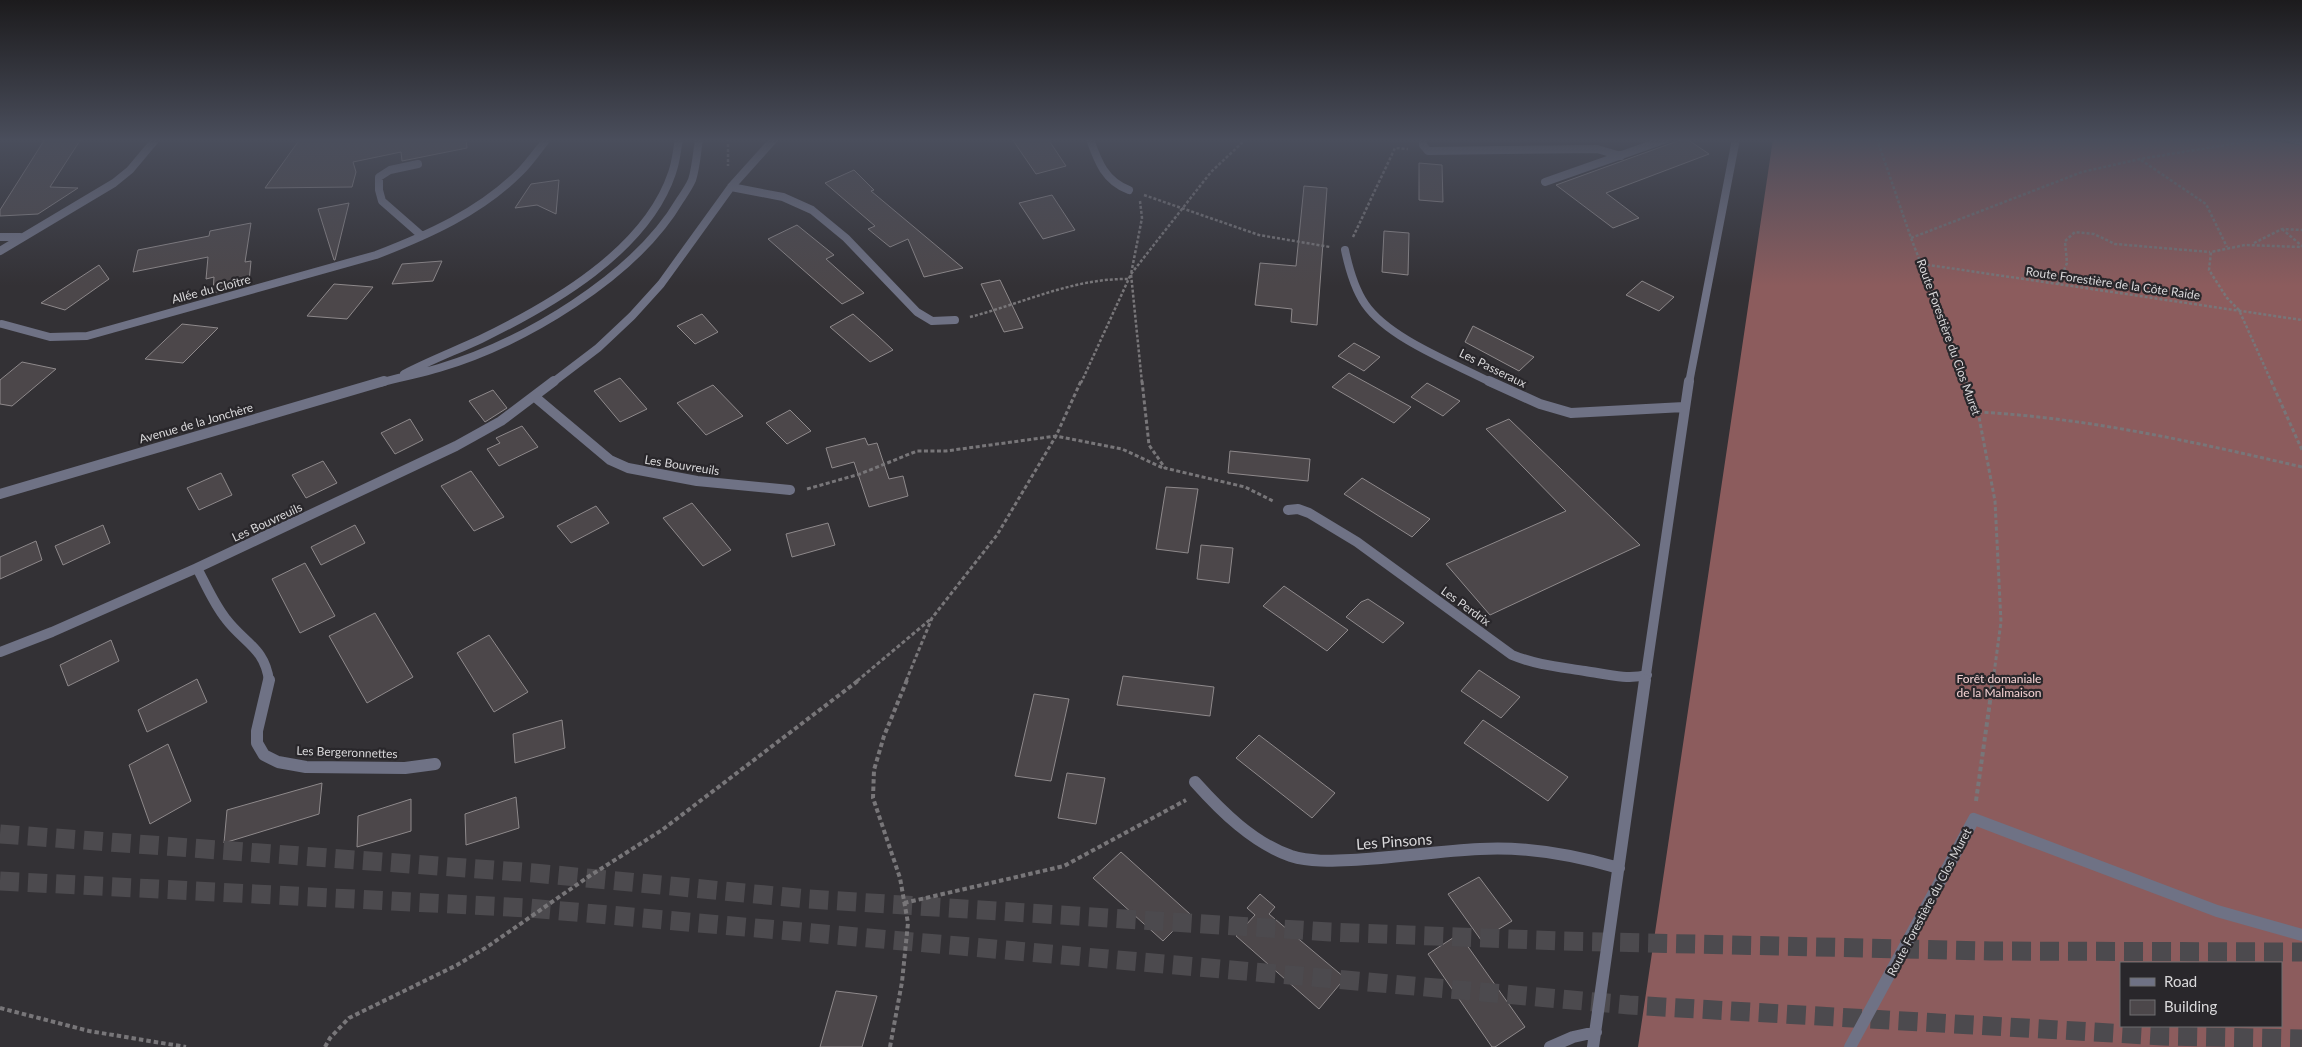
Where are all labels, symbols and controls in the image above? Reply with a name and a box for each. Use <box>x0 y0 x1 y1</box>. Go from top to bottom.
street label: Route Forestière du Clos Muret <box>1914 257 1985 418</box>
street label: Route Forestière de la Côte Raide <box>2025 263 2201 303</box>
street label: Allée du Cloître <box>170 271 252 307</box>
street label: Les Passeraux <box>1457 345 1529 391</box>
street label: Avenue de la Jonchère <box>137 400 255 446</box>
street label: Les Bouvreuils <box>643 452 721 478</box>
street label: Les Bouvreuils <box>230 499 304 545</box>
street label: Les Perdrix <box>1438 583 1494 629</box>
park label: Forêt domaniale de la Malmaison <box>1956 671 2042 700</box>
street label: Les Bergeronnettes <box>296 743 398 761</box>
street label: Route Forestière du Clos Muret <box>1884 825 1975 978</box>
street label: Les Pinsons <box>1355 829 1433 853</box>
legend <box>2120 962 2282 1027</box>
text: Road <box>2164 972 2197 990</box>
text: Building <box>2164 997 2217 1015</box>

